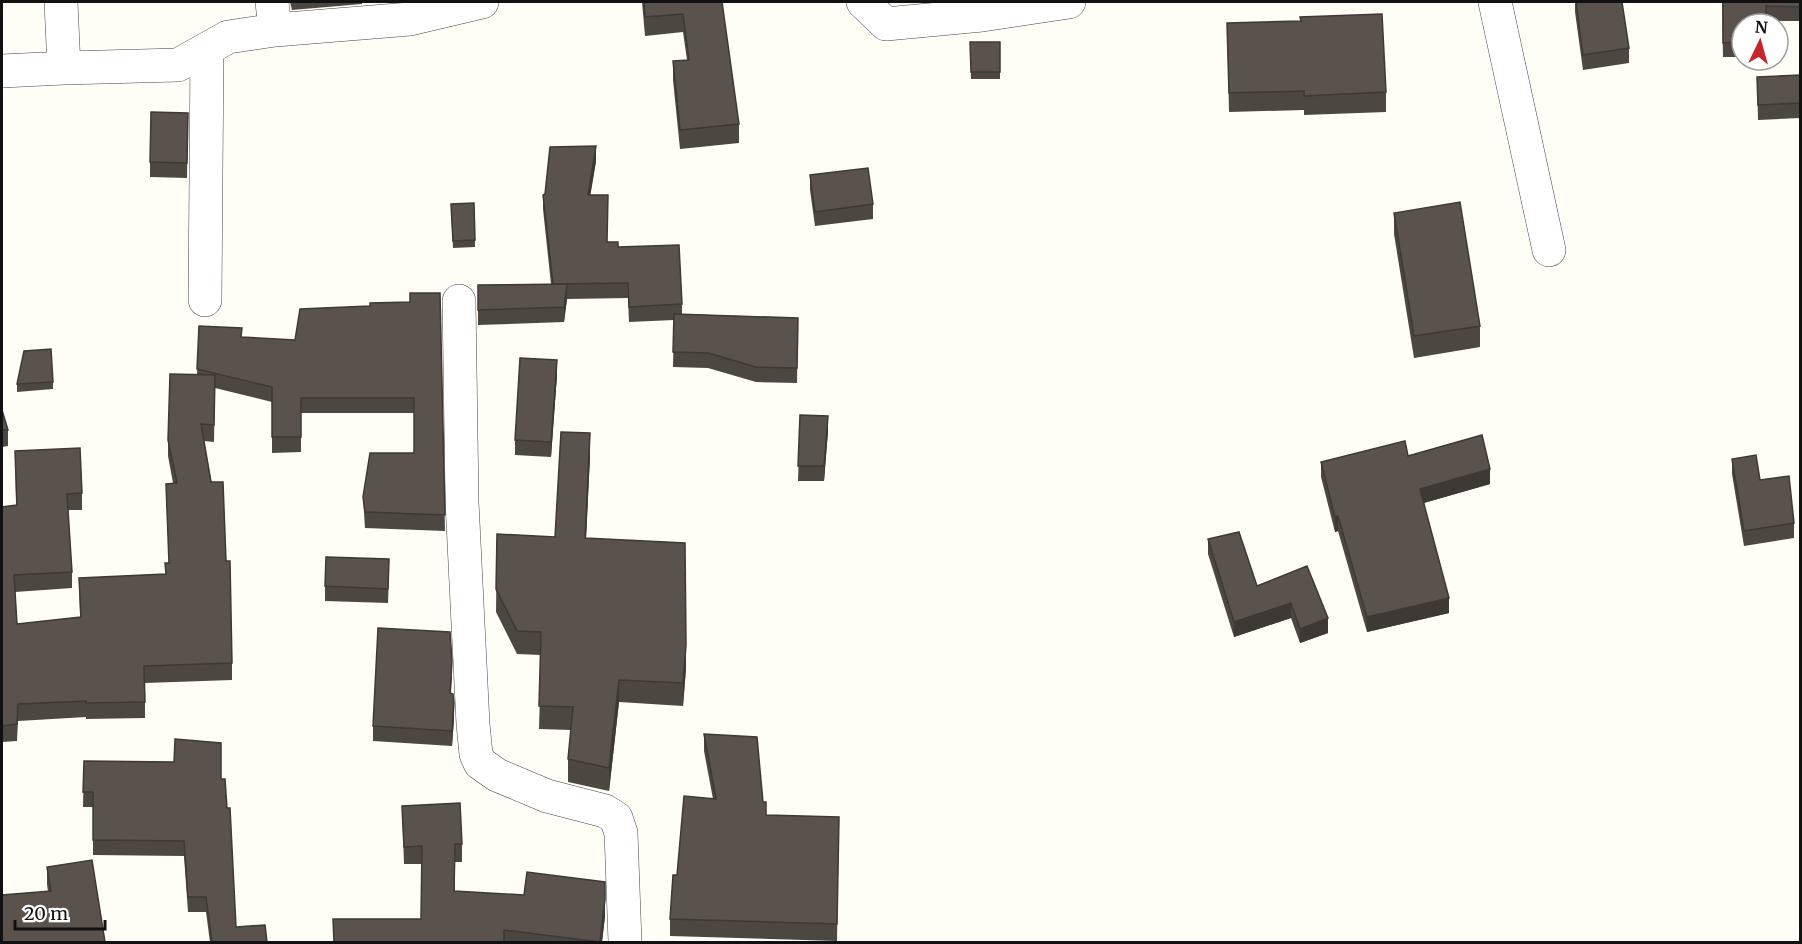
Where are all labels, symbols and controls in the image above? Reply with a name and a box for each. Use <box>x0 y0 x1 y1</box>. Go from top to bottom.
north arrow <box>1730 12 1790 72</box>
text: N <box>1754 17 1769 38</box>
scale bar <box>15 893 105 931</box>
text: 20 m <box>24 902 68 925</box>

